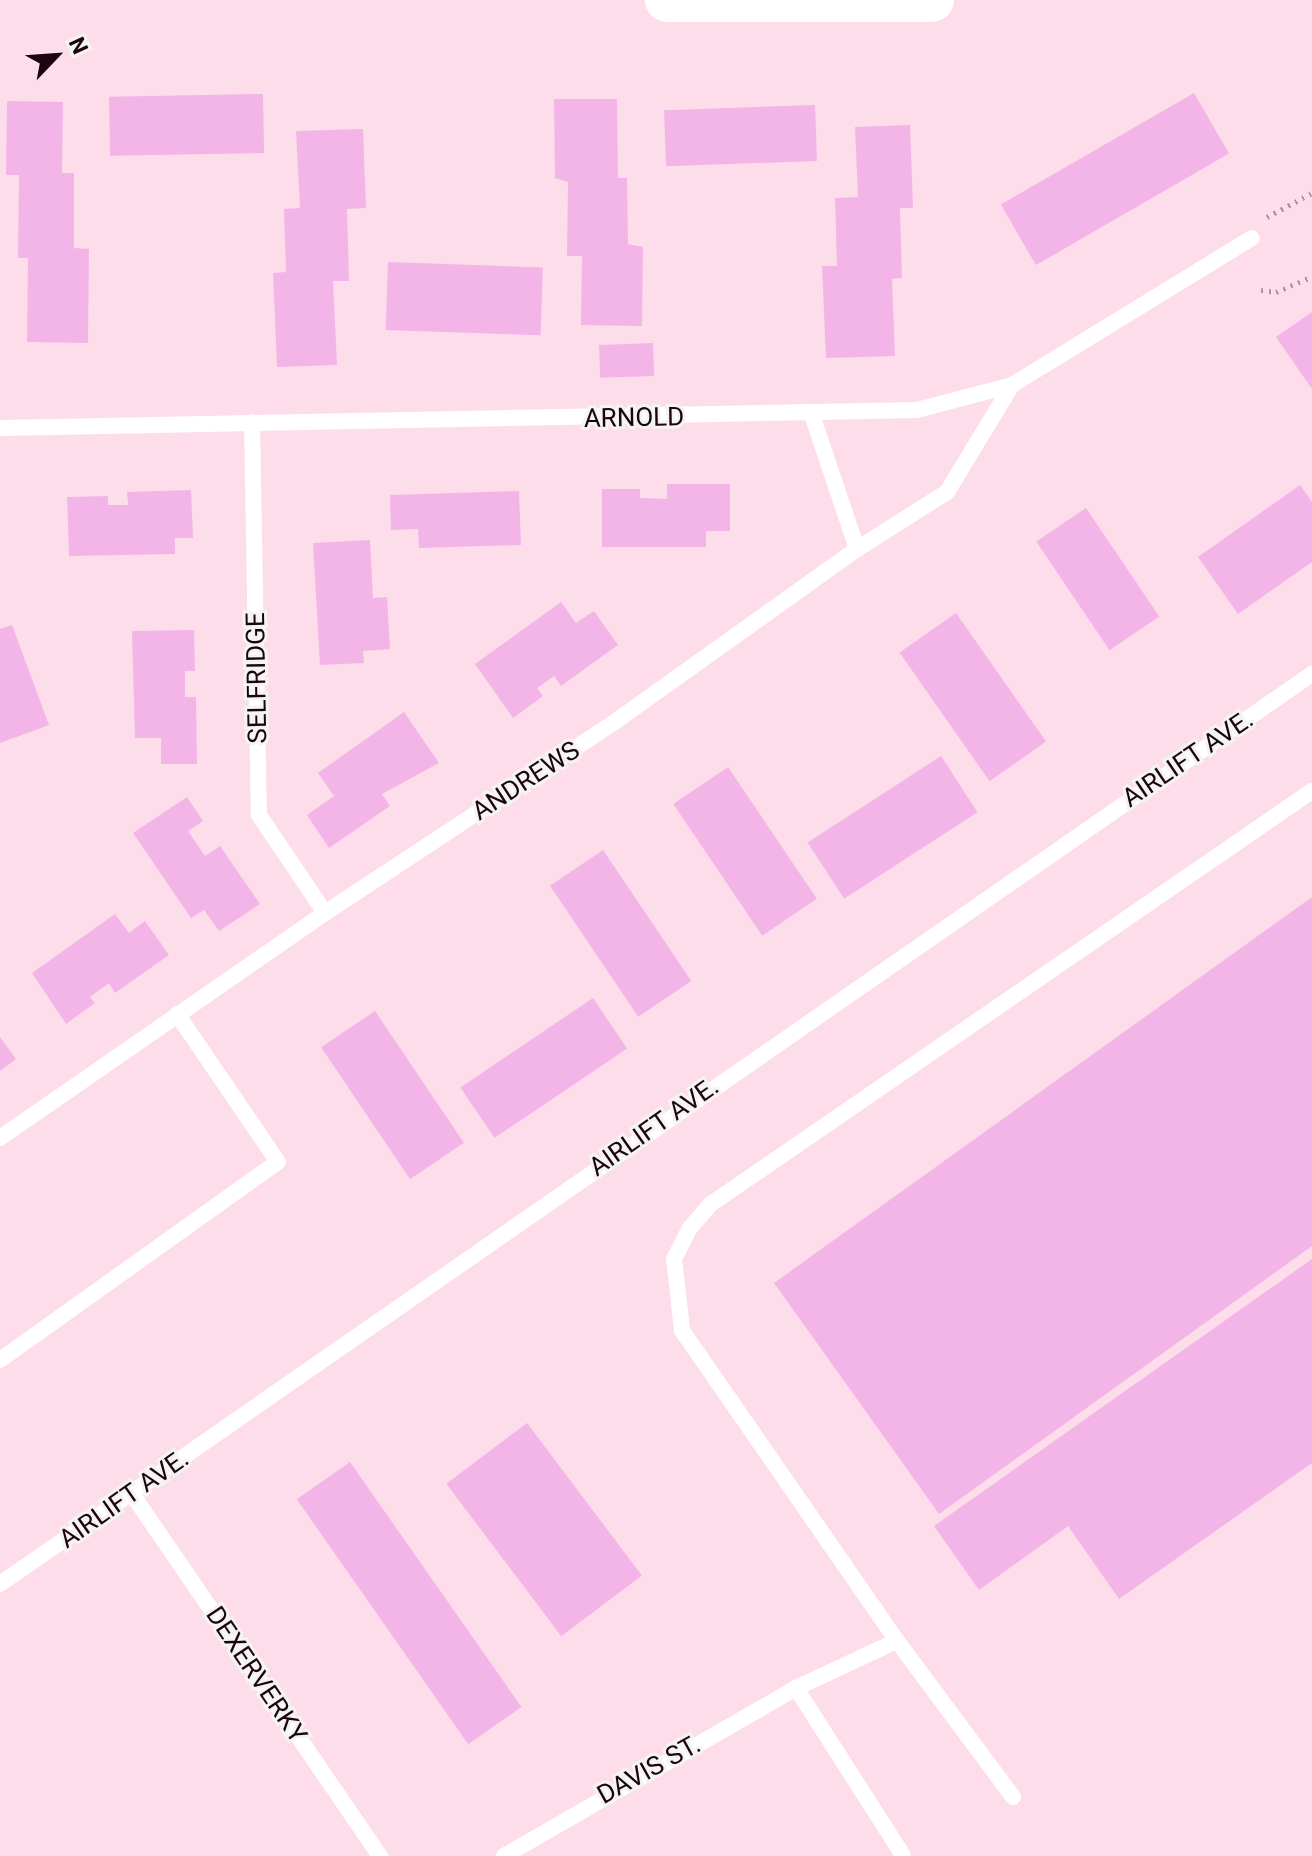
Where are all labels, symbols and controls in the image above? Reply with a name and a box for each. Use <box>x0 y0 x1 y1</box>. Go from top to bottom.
north arrow <box>16 16 96 96</box>
text: N <box>64 33 93 58</box>
street label: ARNOLD <box>583 402 685 434</box>
street label: SELFRIDGE <box>240 612 274 744</box>
street label: AIRLIFT AVE. <box>1116 704 1260 814</box>
street label: ANDREWS <box>466 735 586 827</box>
street label: AIRLIFT AVE. <box>583 1071 725 1183</box>
street label: AIRLIFT AVE. <box>53 1443 195 1555</box>
street label: DEXERVERKY <box>199 1601 313 1749</box>
street label: DAVIS ST. <box>592 1729 706 1811</box>

